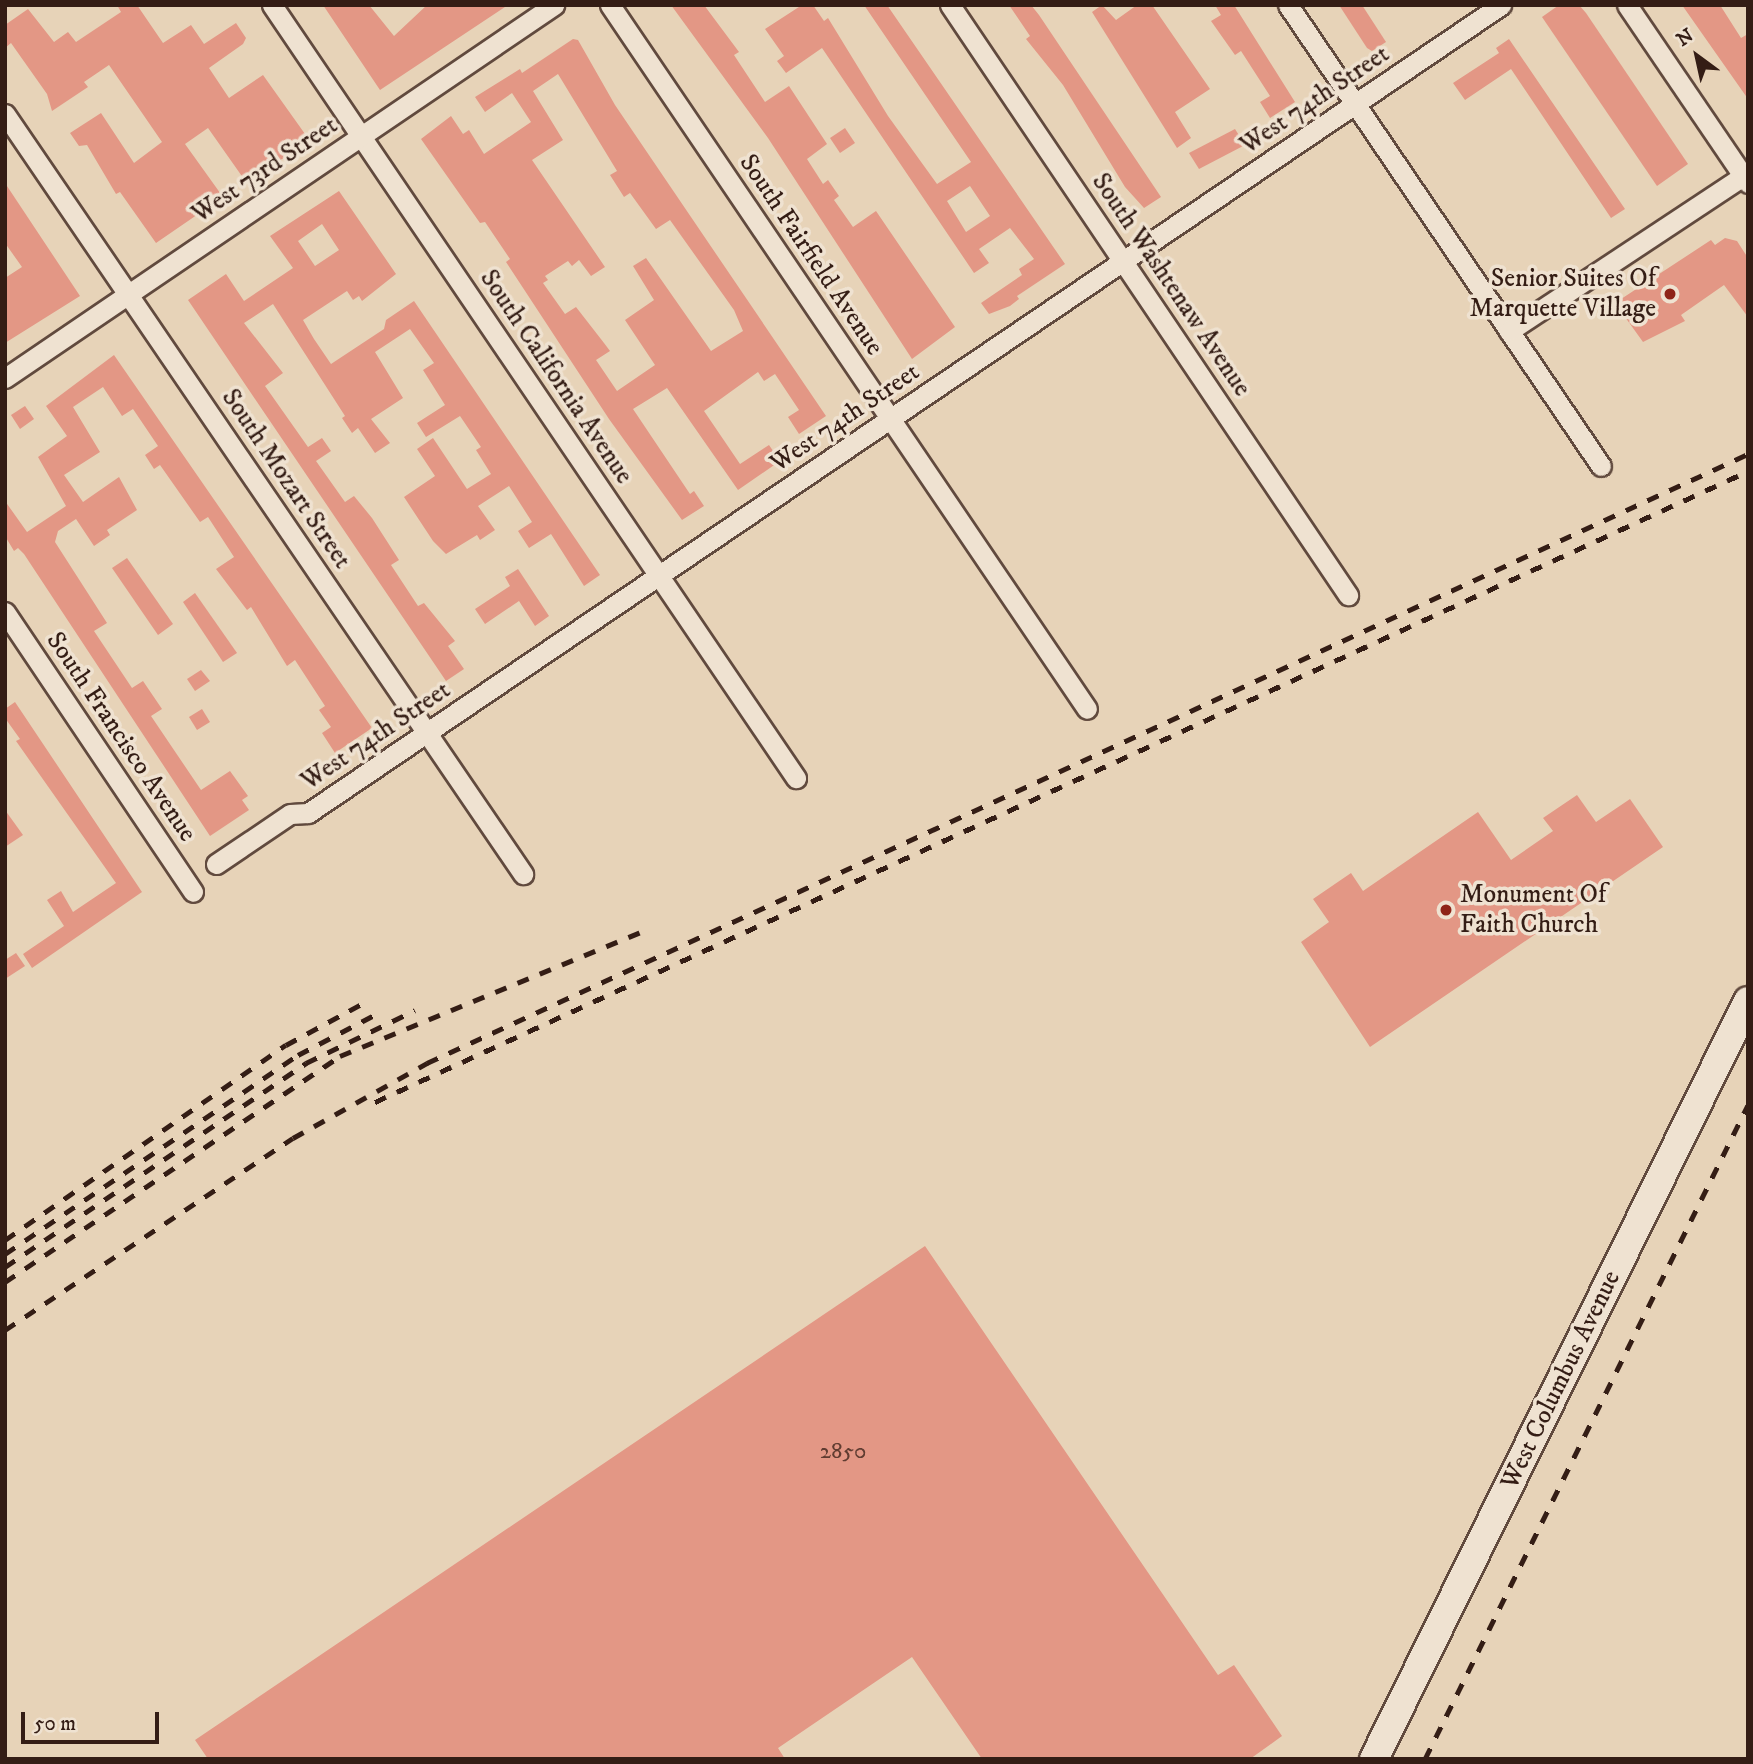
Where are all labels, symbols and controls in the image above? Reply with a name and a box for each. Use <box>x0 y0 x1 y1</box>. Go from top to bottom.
north arrow <box>1662 21 1732 91</box>
text: N <box>1672 24 1698 52</box>
street label: West 74th Street <box>1234 39 1396 161</box>
street label: West 73rd Street <box>186 110 344 230</box>
street label: South Fairfield Avenue <box>732 149 890 361</box>
street label: South Washtenaw Avenue <box>1085 167 1257 403</box>
place label: Senior Suites Of Marquette Village <box>1469 263 1656 324</box>
street label: South California Avenue <box>473 264 639 490</box>
marker: Senior Suites Of Marquette Village <box>1662 286 1678 302</box>
street label: West 74th Street <box>764 357 926 479</box>
street label: South Mozart Street <box>214 383 358 575</box>
street label: South Francisco Avenue <box>39 626 203 848</box>
street label: West 74th Street <box>295 675 457 797</box>
place label: Monument Of Faith Church <box>1460 879 1606 940</box>
marker: Monument Of Faith Church <box>1438 902 1454 918</box>
street label: West Columbus Avenue <box>1494 1266 1628 1494</box>
house number: 2850 <box>820 1438 866 1466</box>
scale bar <box>24 1698 163 1742</box>
text: 50 m <box>34 1711 76 1737</box>

